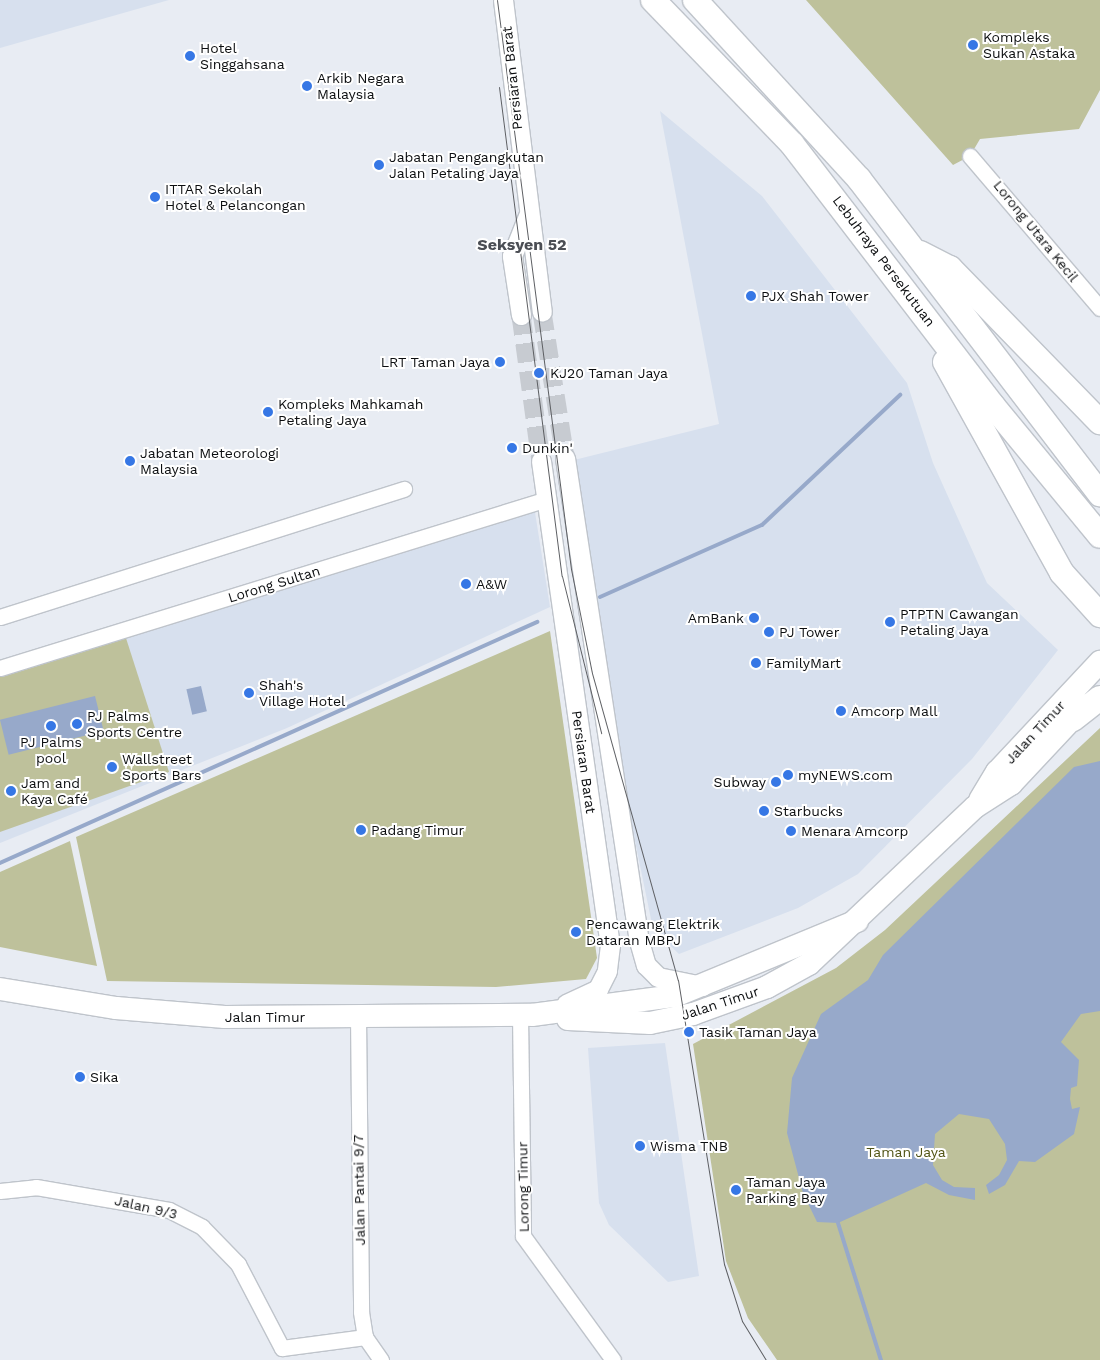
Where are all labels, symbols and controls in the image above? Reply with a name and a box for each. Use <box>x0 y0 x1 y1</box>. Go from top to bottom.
street label: Persiaran Barat <box>498 25 526 131</box>
place label: Kompleks Sukan Astaka <box>983 29 1076 62</box>
marker: Kompleks Sukan Astaka <box>967 39 979 51</box>
place label: Hotel Singgahsana <box>200 40 285 72</box>
marker: Hotel Singgahsana <box>184 50 196 62</box>
place label: Arkib Negara Malaysia <box>317 70 404 102</box>
marker: Arkib Negara Malaysia <box>301 80 313 92</box>
place label: Jabatan Pengangkutan Jalan Petaling Jaya <box>389 149 544 182</box>
marker: Jabatan Pengangkutan Jalan Petaling Jaya <box>373 159 385 171</box>
street label: Lorong Utara Kecil <box>990 177 1082 285</box>
place label: ITTAR Sekolah Hotel & Pelancongan <box>165 181 306 213</box>
marker: ITTAR Sekolah Hotel & Pelancongan <box>149 191 161 203</box>
street label: Lebuhraya Persekutuan <box>829 192 939 330</box>
district label: Seksyen 52 <box>477 235 567 255</box>
place label: PJX Shah Tower <box>761 288 869 304</box>
marker: PJX Shah Tower <box>745 290 757 302</box>
place label: LRT Taman Jaya <box>380 354 490 370</box>
marker: LRT Taman Jaya <box>494 356 506 368</box>
place label: KJ20 Taman Jaya <box>550 365 669 381</box>
marker: KJ20 Taman Jaya <box>532 366 546 380</box>
place label: Kompleks Mahkamah Petaling Jaya <box>278 396 424 428</box>
marker: Kompleks Mahkamah Petaling Jaya <box>262 406 274 418</box>
place label: Dunkin' <box>522 440 573 456</box>
marker: Dunkin' <box>506 442 518 454</box>
place label: Jabatan Meteorologi Malaysia <box>140 445 279 478</box>
marker: Jabatan Meteorologi Malaysia <box>124 455 136 467</box>
street label: Lorong Sultan <box>226 562 322 606</box>
place label: A&W <box>476 576 507 592</box>
marker: A&W <box>460 578 472 590</box>
place label: PTPTN Cawangan Petaling Jaya <box>900 606 1019 638</box>
place label: AmBank <box>688 610 744 626</box>
marker: AmBank <box>748 612 760 624</box>
marker: PTPTN Cawangan Petaling Jaya <box>884 616 896 628</box>
place label: PJ Tower <box>779 624 840 640</box>
marker: PJ Tower <box>763 626 775 638</box>
place label: FamilyMart <box>766 655 841 671</box>
marker: FamilyMart <box>750 657 762 669</box>
place label: Shah's Village Hotel <box>259 677 345 710</box>
marker: Shah's Village Hotel <box>243 687 255 699</box>
street label: Jalan Timur <box>1001 697 1069 767</box>
place label: Amcorp Mall <box>851 703 937 719</box>
marker: Amcorp Mall <box>835 705 847 717</box>
place label: PJ Palms Sports Centre <box>87 708 182 740</box>
street label: Persiaran Barat <box>568 709 600 815</box>
marker: PJ Palms Sports Centre <box>71 718 83 730</box>
marker: PJ Palms pool <box>45 720 57 732</box>
place label: PJ Palms pool <box>20 734 82 766</box>
place label: Wallstreet Sports Bars <box>122 751 201 784</box>
marker: Wallstreet Sports Bars <box>106 761 118 773</box>
place label: myNEWS.com <box>798 767 893 783</box>
marker: myNEWS.com <box>782 769 794 781</box>
place label: Subway <box>714 774 766 790</box>
place label: Jam and Kaya Café <box>21 775 88 808</box>
marker: Subway <box>770 776 782 788</box>
marker: Jam and Kaya Café <box>5 785 17 797</box>
place label: Starbucks <box>774 803 843 819</box>
marker: Starbucks <box>758 805 770 817</box>
place label: Padang Timur <box>371 822 465 838</box>
place label: Menara Amcorp <box>801 823 909 839</box>
marker: Padang Timur <box>355 824 367 836</box>
marker: Menara Amcorp <box>785 825 797 837</box>
place label: Pencawang Elektrik Dataran MBPJ <box>586 916 720 949</box>
marker: Pencawang Elektrik Dataran MBPJ <box>570 926 582 938</box>
street label: Jalan Timur <box>679 983 761 1023</box>
street label: Jalan Timur <box>225 1009 305 1025</box>
place label: Tasik Taman Jaya <box>699 1024 818 1040</box>
marker: Tasik Taman Jaya <box>683 1026 695 1038</box>
place label: Sika <box>90 1069 118 1085</box>
marker: Sika <box>74 1071 86 1083</box>
street label: Jalan Pantai 9/7 <box>350 1134 368 1246</box>
place label: Wisma TNB <box>650 1138 728 1154</box>
marker: Wisma TNB <box>634 1140 646 1152</box>
street label: Lorong Timur <box>514 1141 532 1233</box>
park label: Taman Jaya <box>866 1144 946 1160</box>
place label: Taman Jaya Parking Bay <box>746 1174 826 1206</box>
marker: Taman Jaya Parking Bay <box>730 1184 742 1196</box>
street label: Jalan 9/3 <box>113 1192 179 1222</box>

